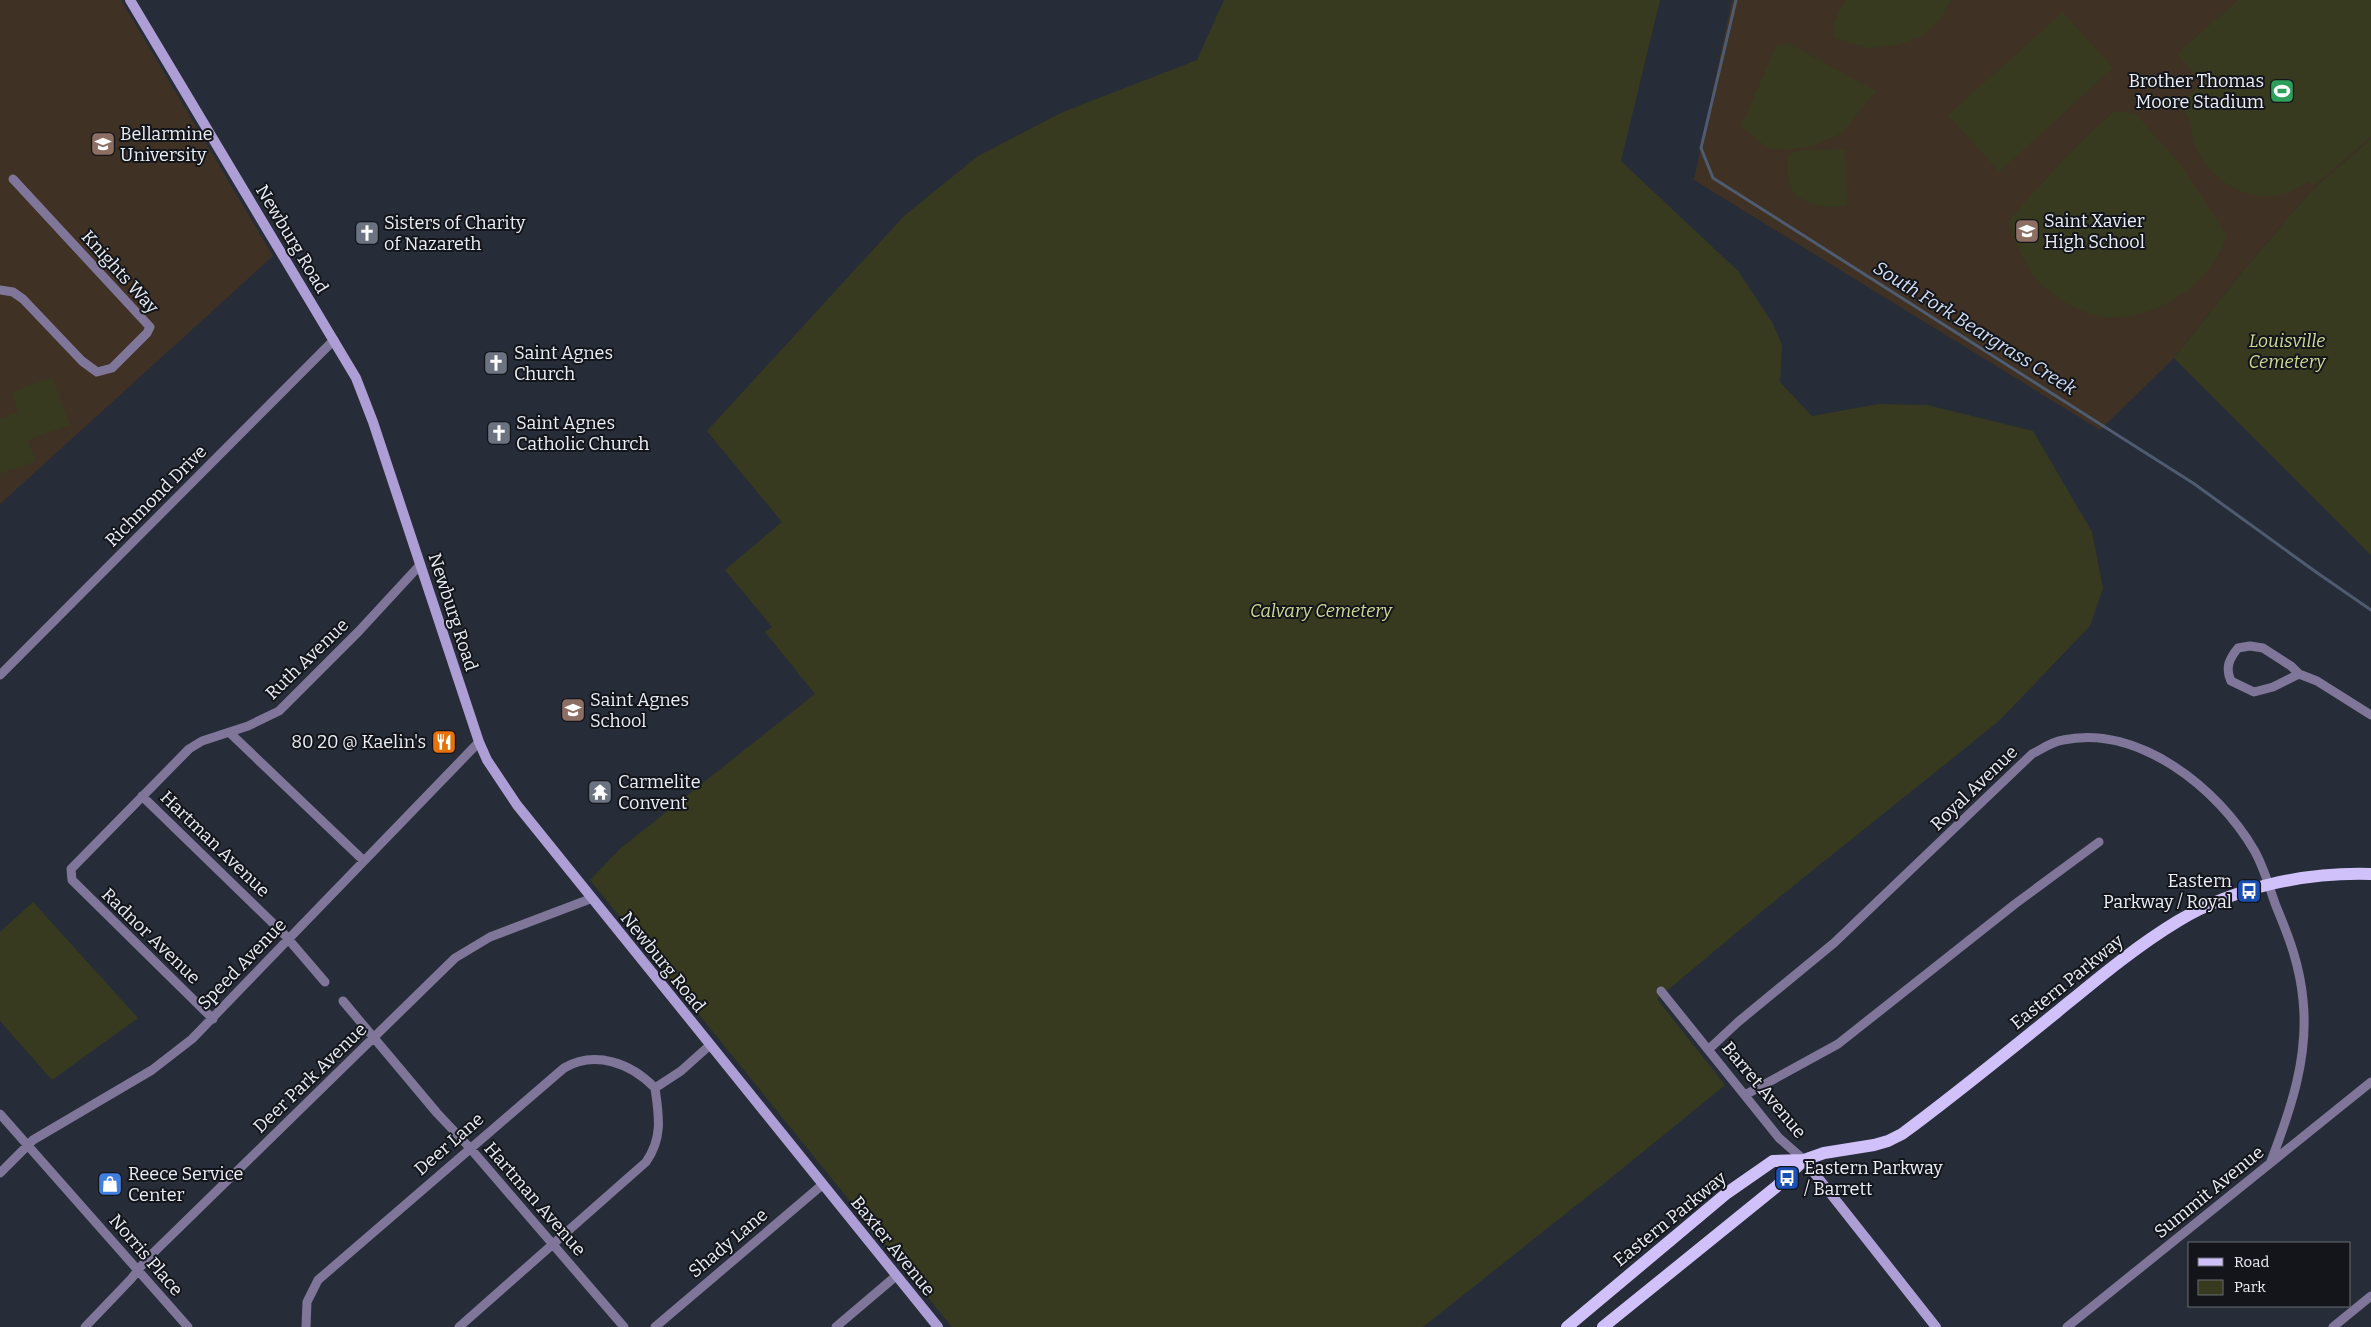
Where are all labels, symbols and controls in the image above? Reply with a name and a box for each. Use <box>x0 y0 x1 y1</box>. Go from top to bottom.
place label: Brother Thomas Moore Stadium <box>2128 70 2264 113</box>
sports icon: Brother Thomas Moore Stadium <box>2269 78 2295 104</box>
place label: Bellarmine University <box>120 123 213 166</box>
school or university icon: Bellarmine University <box>90 131 116 157</box>
street label: Newburg Road <box>251 181 333 298</box>
place label: Saint Xavier High School <box>2044 210 2145 253</box>
place label: Sisters of Charity of Nazareth <box>384 212 526 255</box>
school or university icon: Saint Xavier High School <box>2014 218 2040 244</box>
church icon: Sisters of Charity of Nazareth <box>354 220 380 246</box>
street label: Knights Way <box>77 226 163 319</box>
water label: South Fork Beargrass Creek <box>1869 256 2081 400</box>
park label: Louisville Cemetery <box>2249 330 2326 373</box>
place label: Saint Agnes Church <box>514 342 613 385</box>
church icon: Saint Agnes Church <box>483 350 509 376</box>
place label: Saint Agnes Catholic Church <box>516 412 649 455</box>
church icon: Saint Agnes Catholic Church <box>486 420 512 446</box>
street label: Richmond Drive <box>101 441 211 551</box>
street label: Newburg Road <box>424 550 483 674</box>
park label: Calvary Cemetery <box>1250 600 1393 622</box>
street label: Ruth Avenue <box>261 614 353 704</box>
place label: Saint Agnes School <box>590 689 689 732</box>
school or university icon: Saint Agnes School <box>560 697 586 723</box>
restaurant icon: 80 20 @ Kaelin's <box>431 729 457 755</box>
place label: 80 20 @ Kaelin's <box>291 731 426 753</box>
street label: Royal Avenue <box>1926 741 2022 835</box>
place label: Carmelite Convent <box>618 771 701 814</box>
temple icon: Carmelite Convent <box>587 779 613 805</box>
street label: Hartman Avenue <box>156 786 274 902</box>
place label: Eastern Parkway / Royal <box>2103 870 2233 913</box>
bus stop icon: Eastern Parkway / Royal <box>2236 878 2262 904</box>
street label: Radnor Avenue <box>97 883 205 989</box>
street label: Newburg Road <box>616 907 710 1017</box>
street label: Speed Avenue <box>193 914 291 1014</box>
street label: Eastern Parkway <box>2006 930 2128 1034</box>
street label: Deer Park Avenue <box>249 1018 371 1138</box>
street label: Barret Avenue <box>1717 1037 1811 1143</box>
street label: Deer Lane <box>410 1108 488 1180</box>
street label: Hartman Avenue <box>480 1138 590 1260</box>
street label: Summit Avenue <box>2150 1141 2268 1243</box>
place label: Eastern Parkway / Barrett <box>1804 1157 1943 1200</box>
place label: Reece Service Center <box>128 1163 243 1206</box>
bus stop icon: Eastern Parkway / Barrett <box>1774 1165 1800 1191</box>
street label: Eastern Parkway <box>1609 1167 1731 1271</box>
shop icon: Reece Service Center <box>97 1171 123 1197</box>
street label: Baxter Avenue <box>846 1192 940 1300</box>
street label: Shady Lane <box>684 1204 772 1282</box>
street label: Norris Place <box>104 1210 188 1300</box>
legend <box>2188 1242 2351 1307</box>
text: Road <box>2234 1253 2269 1271</box>
text: Park <box>2234 1278 2266 1296</box>

